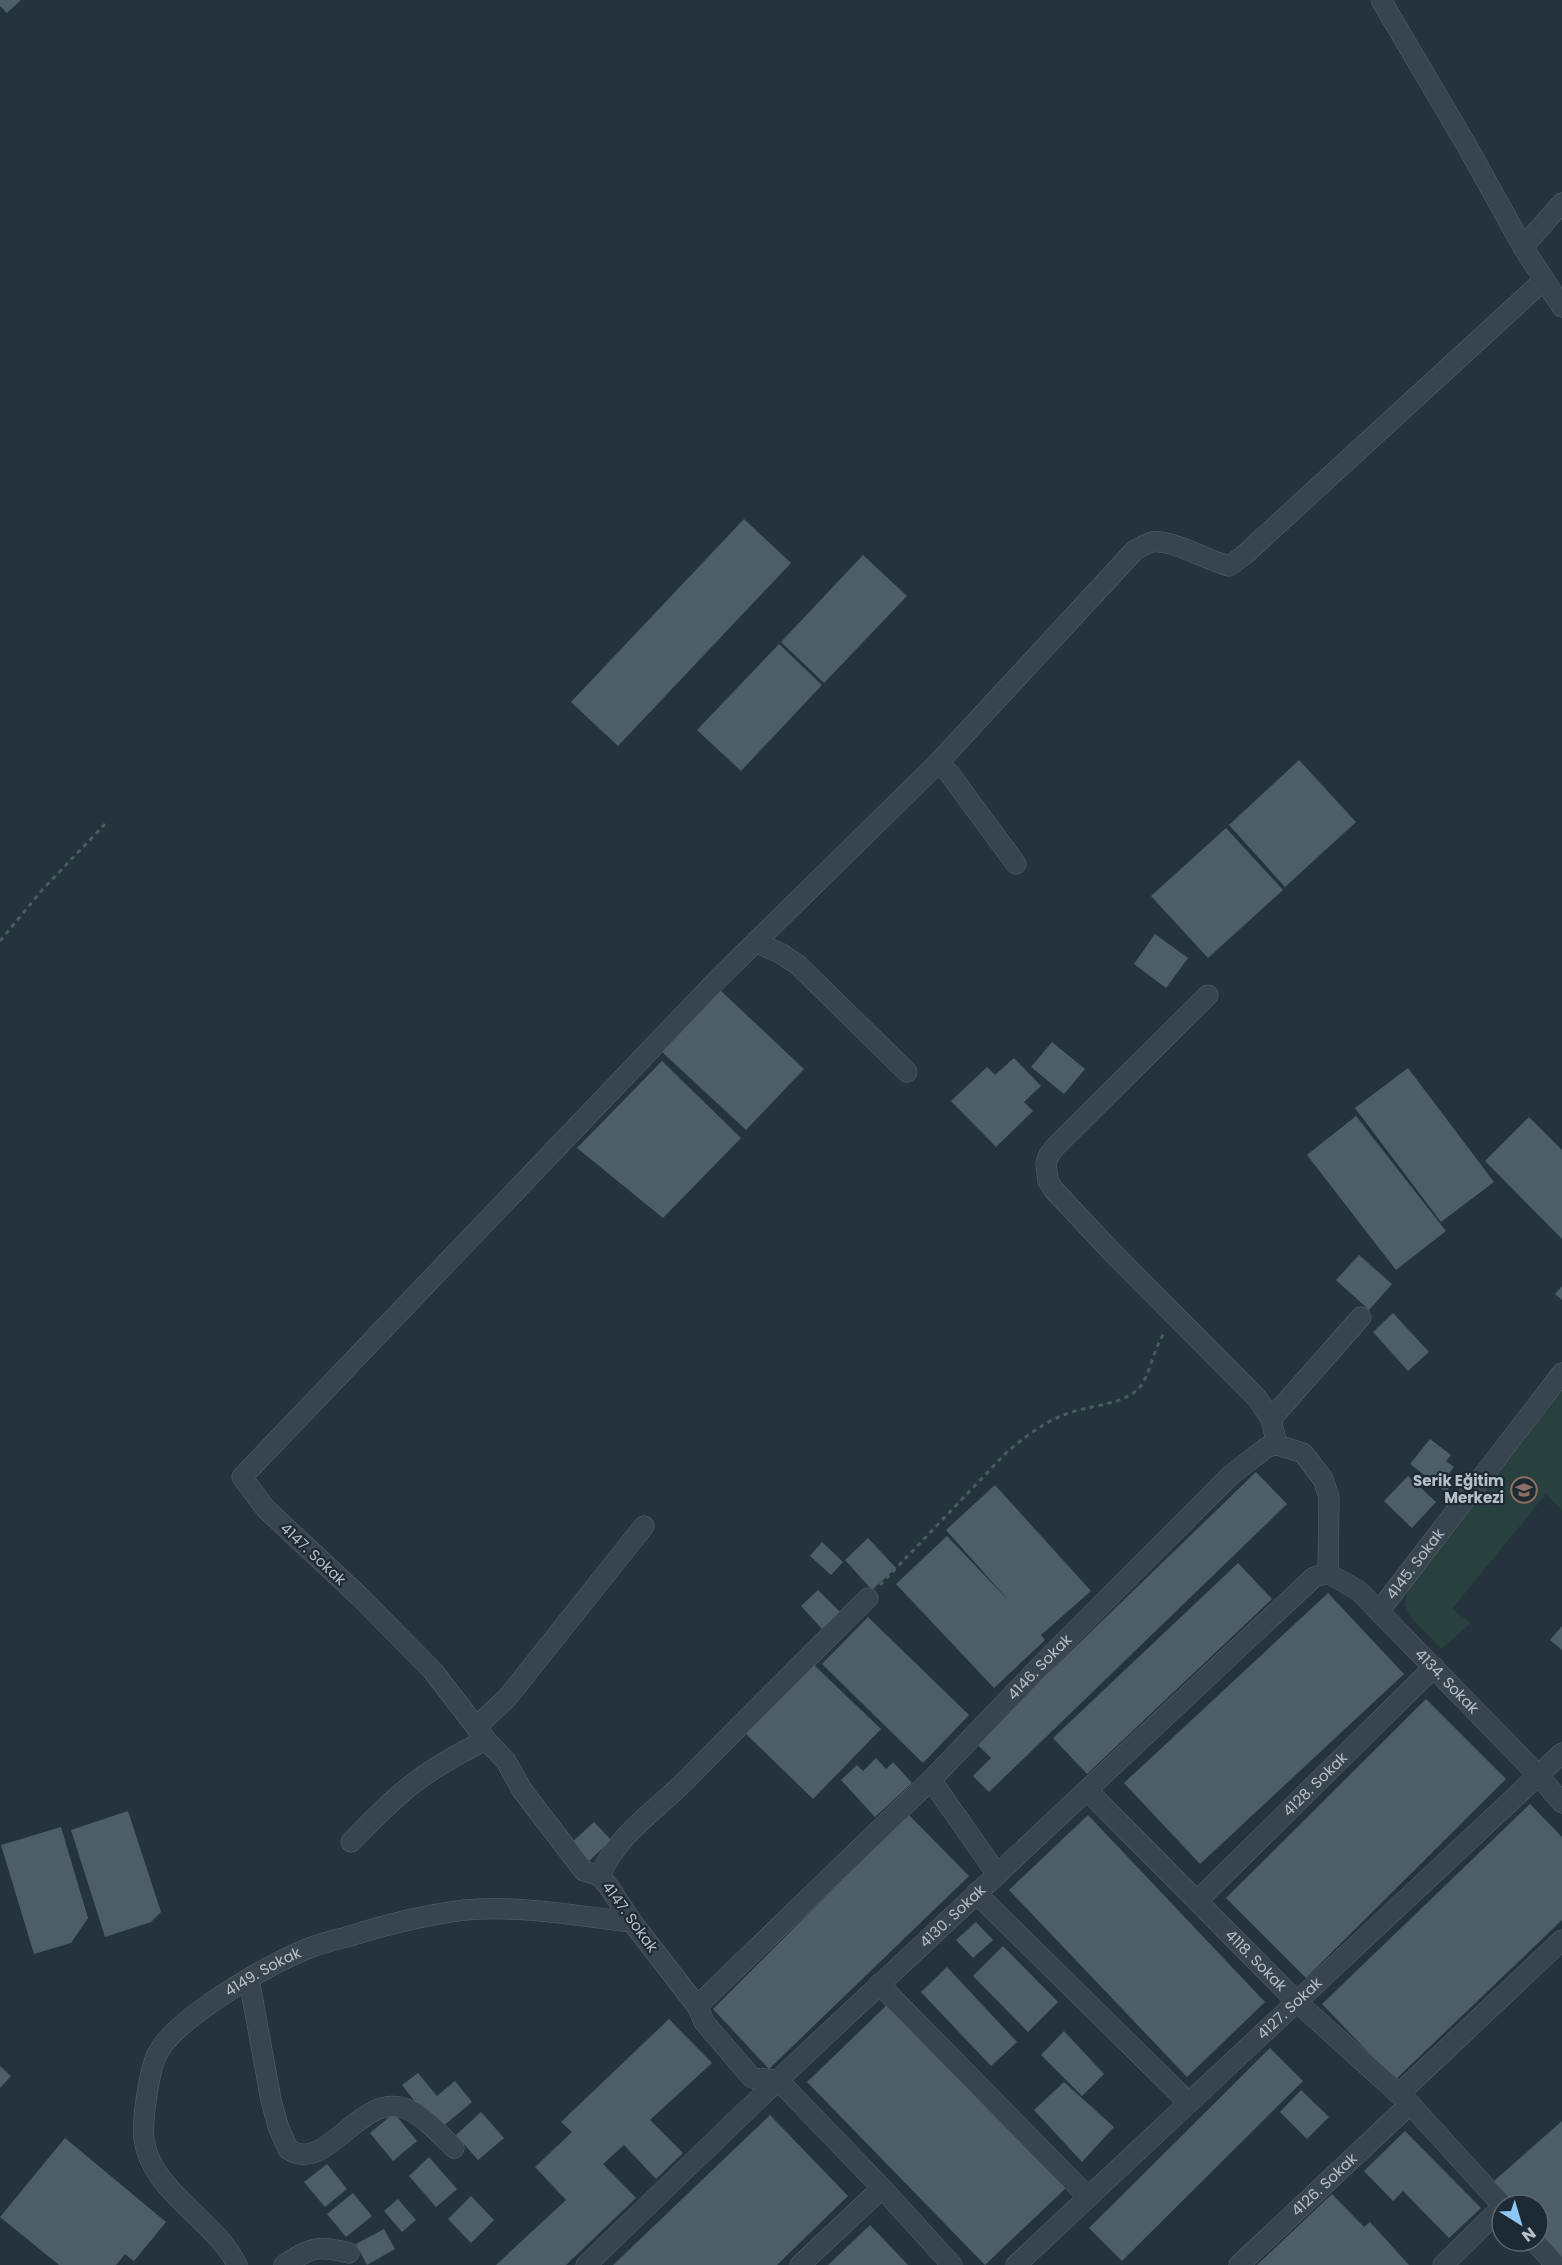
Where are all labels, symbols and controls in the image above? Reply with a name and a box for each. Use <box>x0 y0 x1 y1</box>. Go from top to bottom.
place label: Serik Eğitim Merkezi <box>1413 1470 1504 1508</box>
school or university icon: Serik Eğitim Merkezi <box>1509 1475 1539 1505</box>
street label: 4147. Sokak <box>276 1518 351 1590</box>
street label: 4145. Sokak <box>1381 1524 1449 1604</box>
street label: 4146. Sokak <box>1002 1629 1076 1704</box>
street label: 4134. Sokak <box>1410 1644 1484 1718</box>
street label: 4128. Sokak <box>1278 1747 1352 1821</box>
street label: 4147. Sokak <box>598 1877 663 1957</box>
street label: 4130. Sokak <box>915 1879 990 1952</box>
street label: 4118. Sokak <box>1221 1924 1292 1996</box>
street label: 4149. Sokak <box>220 1942 304 2001</box>
street label: 4127. Sokak <box>1252 1972 1327 2044</box>
street label: 4126. Sokak <box>1286 2148 1362 2221</box>
north arrow <box>1490 2193 1550 2253</box>
text: N <box>1517 2222 1540 2247</box>

